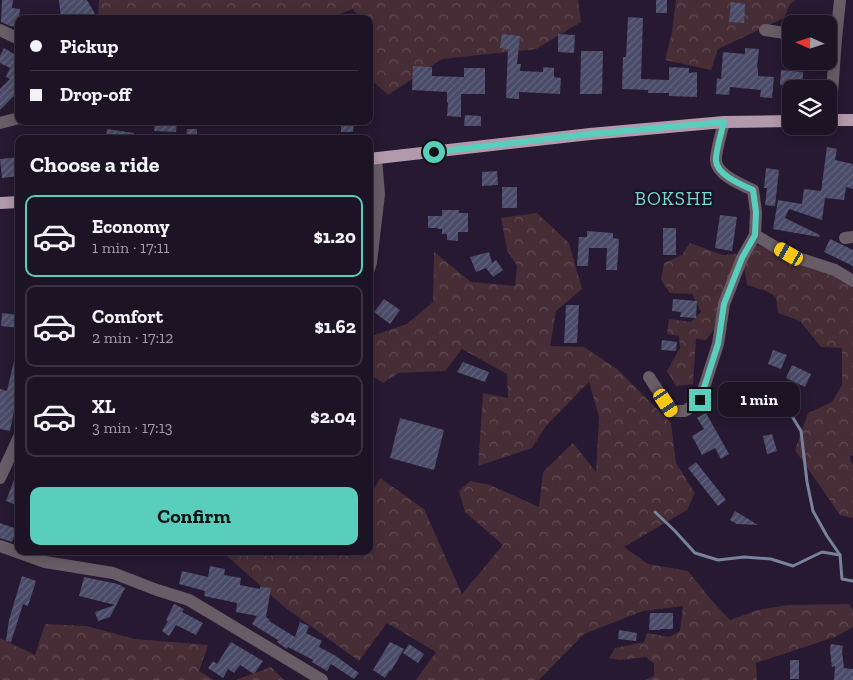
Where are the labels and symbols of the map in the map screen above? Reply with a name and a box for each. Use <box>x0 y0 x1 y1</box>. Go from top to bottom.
north arrow <box>782 15 838 70</box>
route start <box>423 141 445 163</box>
district label: BOKSHE <box>635 187 713 210</box>
car <box>772 240 805 268</box>
callout: 1 min <box>718 382 800 418</box>
car <box>651 386 680 420</box>
route end <box>689 389 711 411</box>

